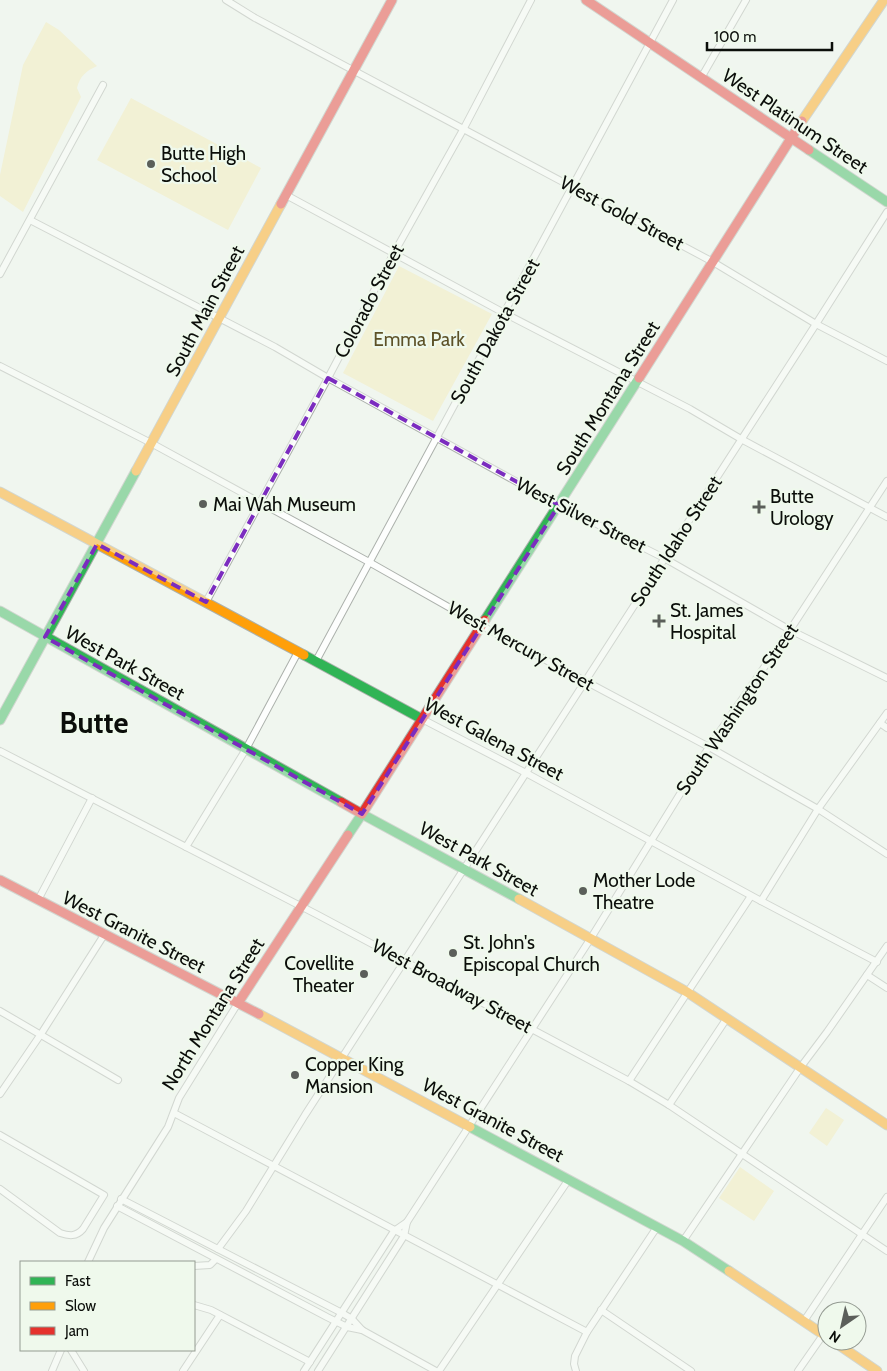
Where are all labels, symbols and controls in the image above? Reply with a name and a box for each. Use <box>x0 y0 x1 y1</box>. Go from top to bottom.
scale bar <box>707 20 832 52</box>
text: 100 m <box>714 28 756 46</box>
street label: West Platinum Street <box>718 64 873 179</box>
place label: Butte High School <box>161 142 246 187</box>
marker: Butte High School <box>145 158 157 170</box>
street label: West Gold Street <box>556 171 688 256</box>
street label: Colorado Street <box>329 240 409 362</box>
street label: South Main Street <box>161 241 249 380</box>
street label: South Dakota Street <box>446 254 545 408</box>
street label: South Montana Street <box>551 316 665 479</box>
park label: Emma Park <box>373 328 465 351</box>
street label: South Idaho Street <box>625 471 727 610</box>
street label: West Silver Street <box>512 472 650 558</box>
place label: Butte Urology <box>770 485 834 530</box>
place label: Mai Wah Museum <box>213 493 356 516</box>
marker: Mai Wah Museum <box>197 498 209 510</box>
marker: Butte Urology <box>752 500 766 514</box>
street label: West Mercury Street <box>444 596 599 696</box>
place label: St. James Hospital <box>670 599 744 644</box>
marker: St. James Hospital <box>652 614 666 628</box>
street label: South Washington Street <box>671 619 803 799</box>
street label: West Park Street <box>61 621 189 706</box>
street label: West Galena Street <box>420 693 568 786</box>
district label: Butte <box>60 705 129 740</box>
street label: West Park Street <box>415 817 543 902</box>
place label: Mother Lode Theatre <box>593 869 696 914</box>
marker: Mother Lode Theatre <box>577 885 589 897</box>
street label: West Granite Street <box>59 886 210 978</box>
place label: St. John's Episcopal Church <box>463 931 600 976</box>
street label: North Montana Street <box>157 933 269 1094</box>
street label: West Broadway Street <box>368 934 536 1038</box>
marker: St. John's Episcopal Church <box>447 947 459 959</box>
place label: Covellite Theater <box>284 952 354 997</box>
marker: Covellite Theater <box>358 968 370 980</box>
place label: Copper King Mansion <box>305 1053 404 1098</box>
marker: Copper King Mansion <box>289 1069 301 1081</box>
street label: West Granite Street <box>418 1073 568 1167</box>
legend <box>20 1261 195 1351</box>
text: Fast <box>65 1272 90 1290</box>
text: Slow <box>65 1297 96 1315</box>
north arrow <box>817 1301 867 1351</box>
text: Jam <box>64 1322 89 1340</box>
text: N <box>826 1327 844 1347</box>

